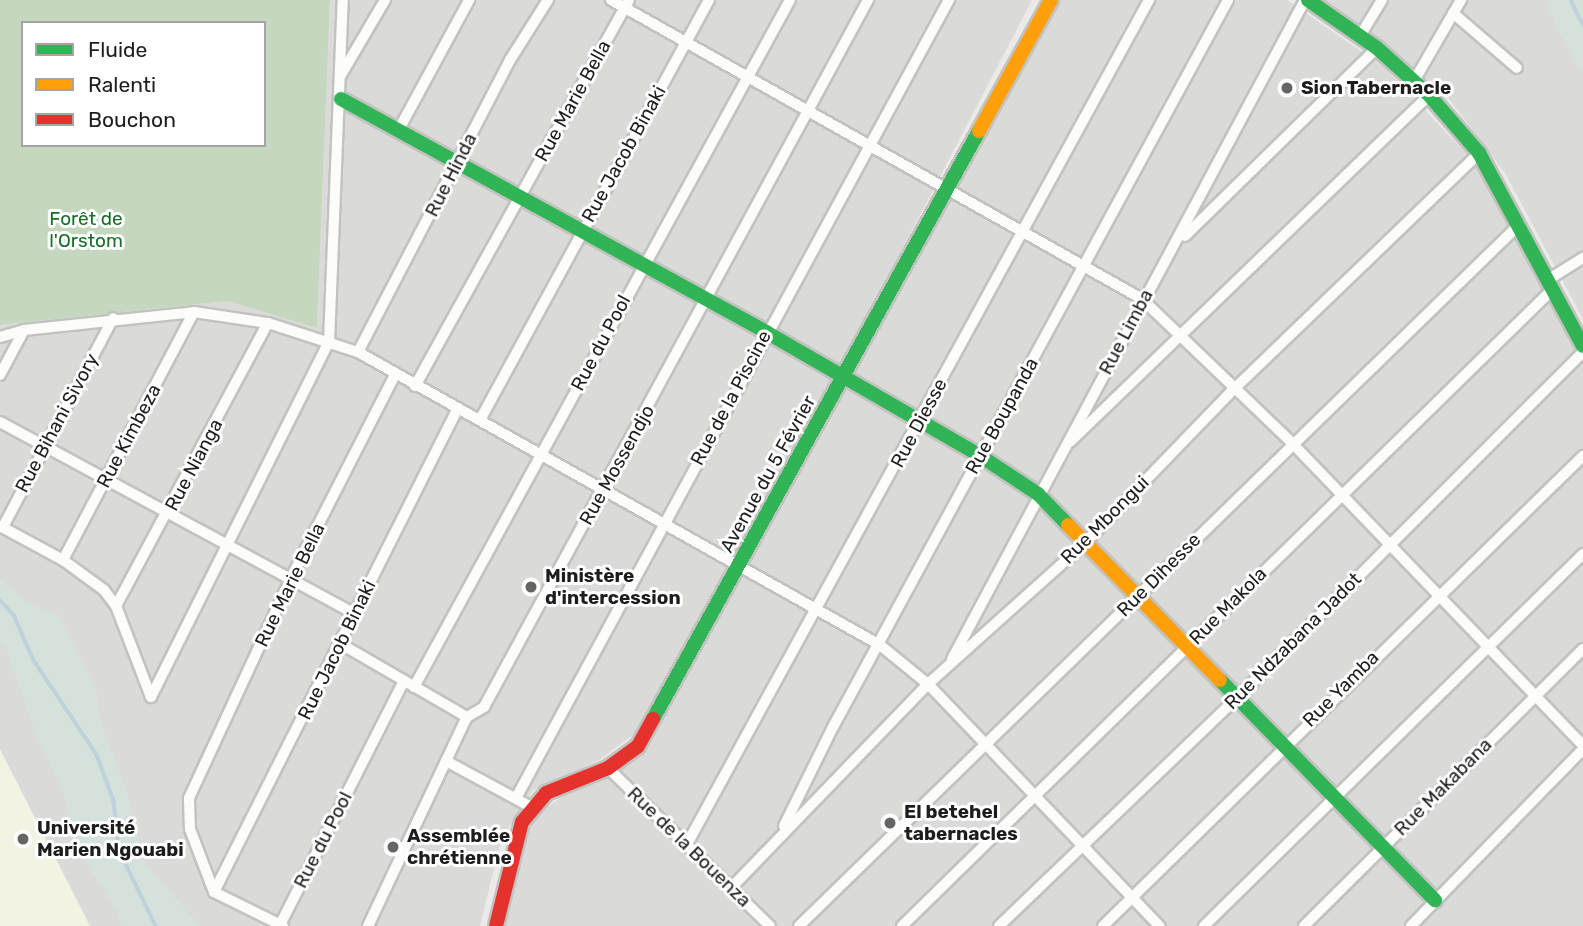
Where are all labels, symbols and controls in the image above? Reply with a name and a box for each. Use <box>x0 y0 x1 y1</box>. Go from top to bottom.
legend <box>21 21 266 147</box>
street label: Rue Marie Bella <box>530 36 616 166</box>
text: Fluide <box>88 37 147 62</box>
text: Ralenti <box>88 72 156 97</box>
place label: Sion Tabernacle <box>1301 77 1452 99</box>
marker: Sion Tabernacle <box>1279 80 1295 96</box>
street label: Rue Jacob Binaki <box>577 82 671 226</box>
text: Bouchon <box>88 107 176 132</box>
street label: Rue Hinda <box>420 129 482 221</box>
park label: Forêt de l'Orstom <box>49 208 123 252</box>
street label: Rue Limba <box>1094 286 1158 378</box>
street label: Rue du Pool <box>566 291 636 395</box>
street label: Rue de la Piscine <box>686 327 776 469</box>
street label: Rue Bihani Sivory <box>11 349 103 497</box>
street label: Rue Boupanda <box>961 354 1043 478</box>
street label: Rue Diesse <box>886 375 952 471</box>
street label: Rue Kimbeza <box>92 380 166 492</box>
street label: Avenue du 5 Février <box>715 392 821 556</box>
street label: Rue Mossendjo <box>575 401 659 529</box>
street label: Rue Nianga <box>160 415 228 515</box>
street label: Rue Mbongui <box>1056 471 1154 569</box>
street label: Rue Marie Bella <box>250 519 330 651</box>
street label: Rue Dihesse <box>1112 528 1206 622</box>
street label: Rue Makola <box>1185 563 1271 649</box>
place label: Ministère d'intercession <box>545 565 681 609</box>
street label: Rue Ndzabana Jadot <box>1220 568 1366 714</box>
street label: Rue Jacob Binaki <box>293 576 381 724</box>
marker: Ministère d'intercession <box>523 579 539 595</box>
street label: Rue Yamba <box>1298 646 1384 732</box>
street label: Rue Makabana <box>1389 733 1497 841</box>
street label: Rue de la Bouenza <box>622 782 756 912</box>
street label: Rue du Pool <box>289 788 357 892</box>
place label: El betehel tabernacles <box>904 801 1018 845</box>
marker: El betehel tabernacles <box>882 815 898 831</box>
place label: Université Marien Ngouabi <box>37 817 184 861</box>
place label: Assemblée chrétienne <box>407 825 512 869</box>
marker: Université Marien Ngouabi <box>15 831 31 847</box>
marker: Assemblée chrétienne <box>385 839 401 855</box>

